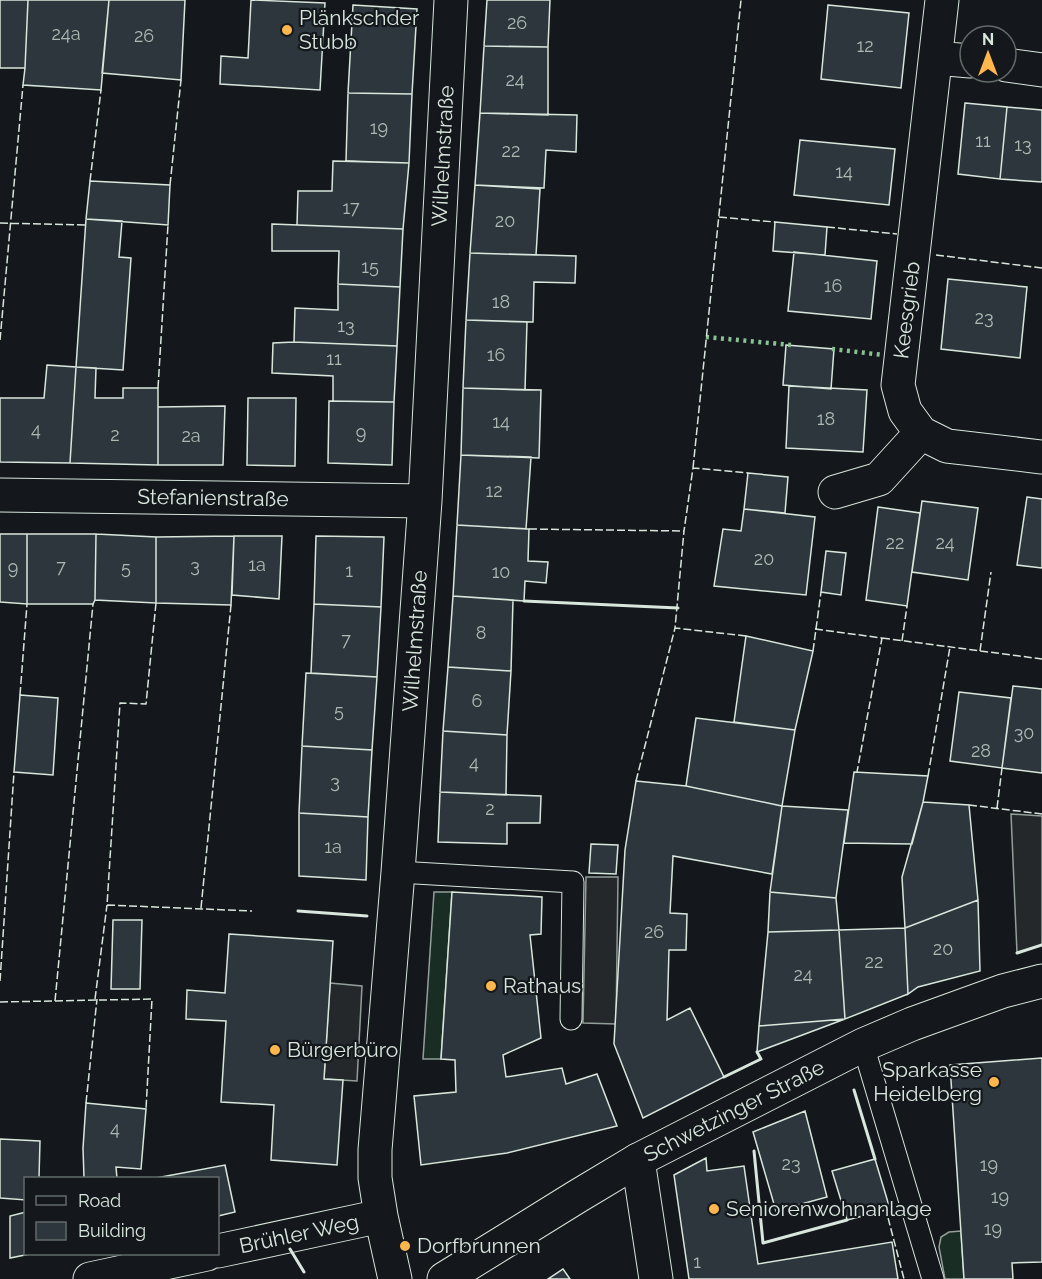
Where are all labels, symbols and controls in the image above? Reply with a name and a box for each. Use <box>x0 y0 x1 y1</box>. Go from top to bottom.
place label: Plänkschder Stubb <box>299 5 420 54</box>
house number: 26 <box>507 12 527 33</box>
house number: 24a <box>51 23 81 44</box>
marker: Plänkschder Stubb <box>280 23 294 37</box>
north arrow <box>958 24 1018 84</box>
house number: 26 <box>134 25 154 46</box>
text: N <box>982 30 994 49</box>
house number: 12 <box>856 35 874 56</box>
house number: 24 <box>505 69 525 90</box>
street label: Wilhelmstraße <box>426 85 459 227</box>
house number: 19 <box>370 117 388 138</box>
house number: 11 <box>975 130 991 151</box>
house number: 13 <box>1014 134 1032 155</box>
house number: 22 <box>502 140 520 161</box>
house number: 14 <box>835 161 853 182</box>
house number: 17 <box>342 197 360 218</box>
house number: 20 <box>495 210 515 231</box>
house number: 15 <box>361 256 379 277</box>
street label: Keesgrieb <box>888 260 925 360</box>
house number: 16 <box>824 275 842 296</box>
house number: 18 <box>492 291 510 312</box>
house number: 23 <box>975 307 994 328</box>
house number: 13 <box>337 315 355 336</box>
house number: 16 <box>487 344 505 365</box>
house number: 11 <box>326 348 342 369</box>
house number: 18 <box>817 408 835 429</box>
house number: 14 <box>492 411 510 432</box>
house number: 4 <box>31 419 41 440</box>
house number: 9 <box>356 422 366 443</box>
house number: 2 <box>110 424 120 445</box>
house number: 2a <box>181 425 201 446</box>
house number: 12 <box>485 480 503 501</box>
street label: Stefanienstraße <box>137 484 289 511</box>
house number: 22 <box>886 532 904 553</box>
house number: 24 <box>935 532 955 553</box>
house number: 20 <box>754 548 774 569</box>
house number: 1a <box>248 554 266 575</box>
house number: 3 <box>190 555 200 576</box>
house number: 7 <box>56 556 66 577</box>
house number: 9 <box>8 557 18 578</box>
house number: 5 <box>121 557 131 578</box>
house number: 1 <box>345 560 353 581</box>
house number: 10 <box>492 561 510 582</box>
street label: Wilhelmstraße <box>397 569 432 713</box>
house number: 8 <box>476 622 486 643</box>
house number: 7 <box>341 629 351 650</box>
house number: 6 <box>472 690 483 711</box>
house number: 5 <box>334 700 344 721</box>
house number: 30 <box>1014 722 1034 743</box>
house number: 28 <box>971 740 991 761</box>
house number: 4 <box>469 752 479 773</box>
house number: 3 <box>330 771 340 792</box>
house number: 2 <box>485 798 495 819</box>
house number: 1a <box>324 836 342 857</box>
house number: 26 <box>644 921 664 942</box>
house number: 20 <box>933 938 953 959</box>
house number: 22 <box>865 951 883 972</box>
house number: 24 <box>793 964 813 985</box>
place label: Rathaus <box>503 973 581 998</box>
marker: Rathaus <box>484 979 498 993</box>
place label: Bürgerbüro <box>287 1037 398 1062</box>
marker: Bürgerbüro <box>268 1043 282 1057</box>
street label: Schwetzinger Straße <box>639 1054 828 1167</box>
place label: Sparkasse Heidelberg <box>873 1057 982 1106</box>
marker: Sparkasse Heidelberg <box>987 1075 1001 1089</box>
house number: 4 <box>110 1118 120 1139</box>
house number: 23 <box>782 1153 801 1174</box>
house number: 19 <box>980 1154 998 1175</box>
legend <box>24 1177 219 1255</box>
house number: 19 <box>991 1186 1009 1207</box>
text: Road <box>78 1190 121 1211</box>
place label: Seniorenwohnanlage <box>726 1196 932 1221</box>
marker: Seniorenwohnanlage <box>707 1202 721 1216</box>
street label: Brühler Weg <box>237 1209 361 1258</box>
house number: 19 <box>984 1218 1002 1239</box>
text: Building <box>78 1220 146 1241</box>
place label: Dorfbrunnen <box>417 1233 541 1258</box>
marker: Dorfbrunnen <box>398 1239 412 1253</box>
house number: 1 <box>693 1251 701 1272</box>

